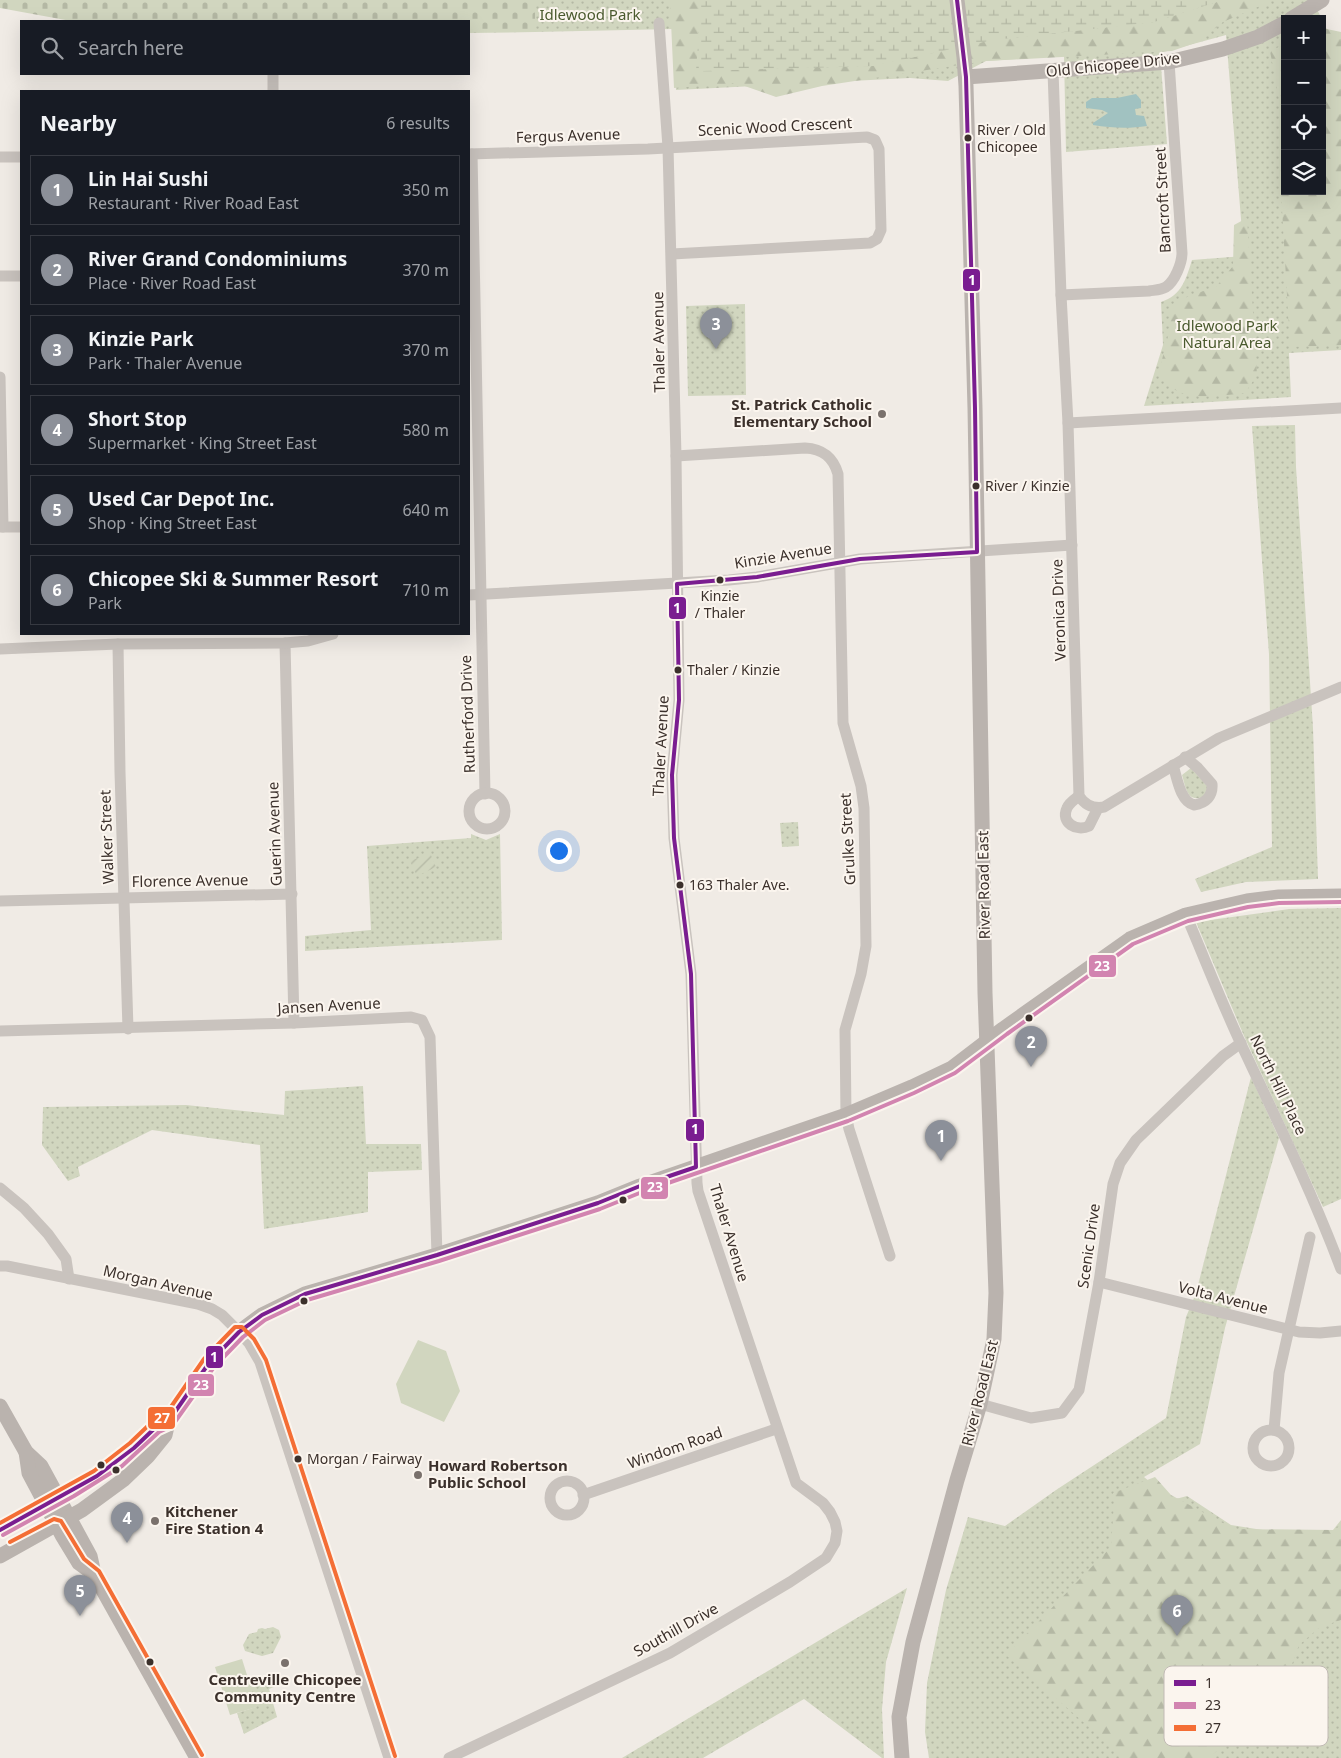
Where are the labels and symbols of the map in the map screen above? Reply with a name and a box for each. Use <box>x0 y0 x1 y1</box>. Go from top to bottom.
park label: Idlewood Park <box>539 4 641 24</box>
street label: Old Chicopee Drive <box>1045 47 1181 81</box>
street label: Scenic Wood Crescent <box>697 112 853 140</box>
place label: River / Old Chicopee <box>977 120 1046 156</box>
street label: Fergus Avenue <box>515 123 621 147</box>
marker: River / Old Chicopee <box>963 133 973 143</box>
street label: Bancroft Street <box>1149 146 1175 253</box>
line badge: 1 <box>962 268 981 292</box>
text: 1 <box>968 270 976 289</box>
street label: Thaler Avenue <box>647 291 669 393</box>
pin: 3 <box>700 308 732 349</box>
park label: Idlewood Park Natural Area <box>1176 315 1278 352</box>
place label: St. Patrick Catholic Elementary School <box>731 394 872 431</box>
marker: St. Patrick Catholic Elementary School <box>876 408 888 420</box>
place label: River / Kinzie <box>985 476 1070 495</box>
marker: River / Kinzie <box>971 481 981 491</box>
street label: Kinzie Avenue <box>733 537 833 573</box>
street label: Veronica Drive <box>1046 559 1070 661</box>
marker: Kinzie / Thaler <box>715 575 725 585</box>
place label: Kinzie / Thaler <box>695 586 745 622</box>
line badge: 1 <box>668 596 687 620</box>
text: 1 <box>673 598 681 617</box>
street label: Rutherford Drive <box>455 655 479 773</box>
place label: Thaler / Kinzie <box>687 660 780 679</box>
marker: Thaler / Kinzie <box>673 665 683 675</box>
street label: Thaler Avenue <box>647 695 673 797</box>
street label: Guerin Avenue <box>262 781 286 887</box>
street label: Walker Street <box>94 789 118 885</box>
street label: Grulke Street <box>835 792 859 886</box>
street label: River Road East <box>972 830 994 940</box>
your location <box>546 838 572 864</box>
street label: Florence Avenue <box>132 869 248 891</box>
place label: 163 Thaler Ave. <box>689 875 790 894</box>
marker: 163 Thaler Ave. <box>675 880 685 890</box>
line badge: 23 <box>1088 954 1117 978</box>
text: 23 <box>1094 956 1110 975</box>
street label: Jansen Avenue <box>275 992 381 1018</box>
unlabelled marker <box>1024 1013 1034 1023</box>
pin: 2 <box>1015 1026 1047 1067</box>
street label: North Hill Place <box>1246 1031 1312 1138</box>
line badge: 1 <box>685 1118 705 1142</box>
text: 1 <box>691 1119 699 1138</box>
pin: 1 <box>925 1120 957 1161</box>
line badge: 23 <box>640 1176 669 1200</box>
text: 23 <box>647 1177 663 1196</box>
street label: Thaler Avenue <box>706 1181 754 1284</box>
unlabelled marker <box>618 1195 628 1205</box>
street label: Scenic Drive <box>1072 1202 1104 1289</box>
street label: Morgan Avenue <box>101 1260 215 1304</box>
street label: Volta Avenue <box>1176 1276 1270 1318</box>
unlabelled marker <box>299 1296 309 1306</box>
street label: River Road East <box>956 1337 1002 1448</box>
line badge: 1 <box>205 1345 224 1369</box>
text: 1 <box>210 1347 218 1366</box>
line badge: 23 <box>187 1373 215 1397</box>
text: 23 <box>193 1375 209 1394</box>
line badge: 27 <box>147 1406 176 1430</box>
text: 27 <box>154 1408 170 1427</box>
street label: Windom Road <box>624 1421 725 1473</box>
place label: Morgan / Fairway <box>307 1449 423 1468</box>
marker: Morgan / Fairway <box>293 1454 303 1464</box>
place label: Howard Robertson Public School <box>428 1455 568 1492</box>
unlabelled marker <box>96 1460 106 1470</box>
unlabelled marker <box>111 1465 121 1475</box>
marker: Howard Robertson Public School <box>412 1469 424 1481</box>
place label: Kitchener Fire Station 4 <box>165 1501 264 1538</box>
pin: 4 <box>111 1502 143 1543</box>
marker: Kitchener Fire Station 4 <box>149 1515 161 1527</box>
pin: 5 <box>64 1575 96 1616</box>
pin: 6 <box>1161 1595 1193 1636</box>
street label: Southill Drive <box>630 1598 721 1661</box>
unlabelled marker <box>145 1657 155 1667</box>
marker: Centreville Chicopee Community Centre <box>279 1657 291 1669</box>
legend <box>1164 1666 1328 1746</box>
place label: Centreville Chicopee Community Centre <box>208 1669 362 1706</box>
text: 1 <box>1205 1673 1213 1692</box>
text: 23 <box>1205 1695 1221 1714</box>
text: 27 <box>1205 1718 1221 1737</box>

